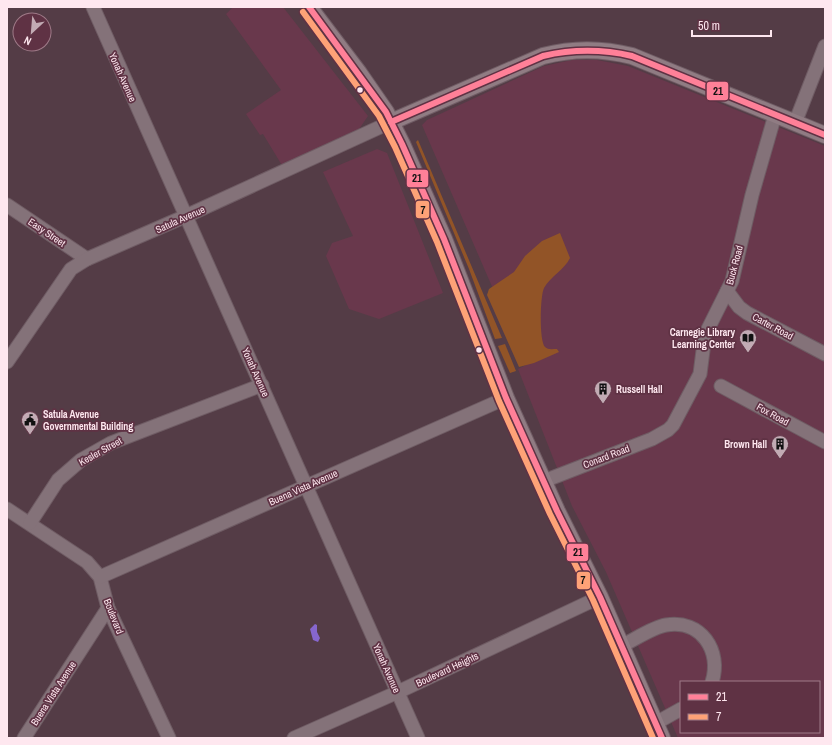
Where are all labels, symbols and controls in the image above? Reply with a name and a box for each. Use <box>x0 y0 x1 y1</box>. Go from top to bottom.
north arrow <box>12 12 52 52</box>
scale bar <box>692 12 771 38</box>
text: 50 m <box>698 18 720 34</box>
text: N <box>22 33 34 49</box>
street label: Yonah Avenue <box>106 51 139 104</box>
line badge: 21 <box>706 81 729 101</box>
text: 21 <box>713 84 723 98</box>
unlabelled marker <box>355 85 365 95</box>
line badge: 21 <box>406 169 429 188</box>
text: 21 <box>412 171 422 185</box>
line badge: 7 <box>415 200 430 219</box>
street label: Satula Avenue <box>153 203 207 236</box>
text: 7 <box>420 203 426 217</box>
street label: Easy Street <box>26 215 69 250</box>
street label: Buck Road <box>723 244 746 286</box>
street label: Carter Road <box>750 310 796 343</box>
place label: Carnegie Library Learning Center <box>670 326 736 351</box>
library icon: Carnegie Library Learning Center <box>738 328 758 353</box>
unlabelled marker <box>474 345 484 355</box>
street label: Yonah Avenue <box>239 346 272 399</box>
building icon: Russell Hall <box>593 379 613 404</box>
place label: Russell Hall <box>616 383 663 396</box>
street label: Fox Road <box>754 400 791 429</box>
place label: Satula Avenue Governmental Building <box>43 408 133 433</box>
public building icon: Satula Avenue Governmental Building <box>20 410 40 435</box>
street label: Kesler Street <box>76 434 125 469</box>
building icon: Brown Hall <box>770 434 790 459</box>
place label: Brown Hall <box>724 438 767 451</box>
street label: Conard Road <box>581 442 631 471</box>
street label: Buena Vista Avenue <box>267 466 340 508</box>
line badge: 21 <box>566 543 589 562</box>
text: 21 <box>573 545 583 559</box>
line badge: 7 <box>576 571 591 590</box>
text: 7 <box>580 573 586 587</box>
street label: Boulevard <box>101 597 126 636</box>
street label: Yonah Avenue <box>370 642 403 695</box>
street label: Boulevard Heights <box>414 649 481 690</box>
street label: Buena Vista Avenue <box>28 658 79 728</box>
legend <box>680 681 820 733</box>
text: 21 <box>716 689 727 705</box>
text: 7 <box>716 709 722 725</box>

